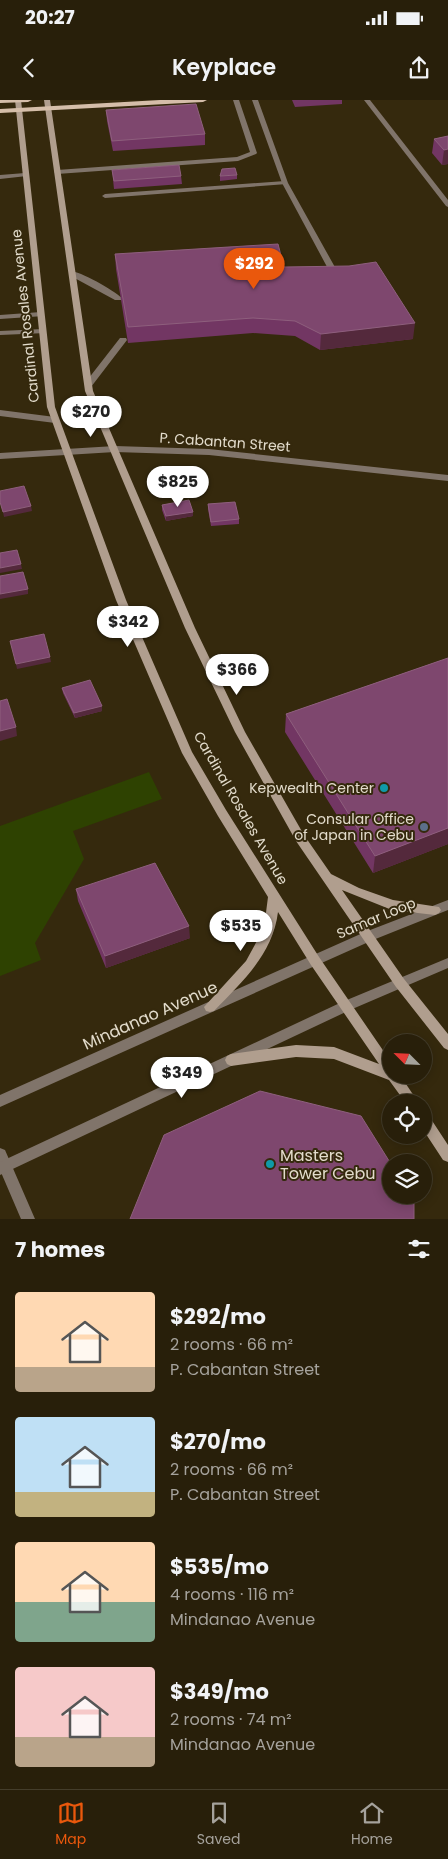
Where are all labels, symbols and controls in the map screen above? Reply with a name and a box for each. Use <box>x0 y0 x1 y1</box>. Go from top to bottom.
text: 20:27 <box>25 4 75 31</box>
text: Keyplace <box>172 52 276 83</box>
icon: back <box>15 54 43 82</box>
icon: share <box>405 54 433 82</box>
street label: Cardinal Rosales Avenue <box>6 228 44 404</box>
pin: $292 <box>224 248 284 290</box>
text: $292 <box>235 252 273 275</box>
pin: $270 <box>61 396 121 438</box>
text: $270 <box>72 400 110 423</box>
street label: P. Cabantan Street <box>159 427 291 457</box>
pin: $825 <box>148 466 208 508</box>
text: $825 <box>158 470 198 493</box>
pin: $342 <box>98 606 158 648</box>
text: $342 <box>108 610 148 633</box>
pin: $366 <box>207 654 267 696</box>
text: $366 <box>217 658 257 681</box>
street label: Cardinal Rosales Avenue <box>189 728 293 889</box>
place label: Kepwealth Center <box>249 778 374 798</box>
marker: Kepwealth Center <box>378 782 390 794</box>
place label: Consular Office of Japan in Cebu <box>294 809 414 845</box>
marker: Consular Office of Japan in Cebu <box>418 821 430 833</box>
street label: Samar Loop <box>333 892 419 944</box>
pin: $535 <box>211 910 271 952</box>
text: $535 <box>220 914 262 937</box>
street label: Mindanao Avenue <box>79 975 221 1055</box>
north arrow <box>382 1034 432 1084</box>
map controls <box>382 1034 432 1204</box>
pin: $349 <box>152 1056 212 1099</box>
text: $349 <box>162 1061 202 1084</box>
button: locate <box>382 1094 432 1144</box>
place label: Masters Tower Cebu <box>280 1144 376 1185</box>
button: layers <box>382 1154 432 1204</box>
marker: Masters Tower Cebu <box>264 1158 276 1170</box>
text: 7 homes <box>15 1235 105 1264</box>
icon: filters <box>405 1235 433 1263</box>
text: $292/mo <box>170 1302 266 1331</box>
icon: home <box>55 1312 115 1372</box>
text: 2 rooms · 66 m² <box>170 1333 293 1356</box>
text: P. Cabantan Street <box>170 1358 320 1381</box>
text: $270/mo <box>170 1427 266 1456</box>
icon: home <box>55 1437 115 1497</box>
text: 2 rooms · 66 m² <box>170 1458 293 1481</box>
text: P. Cabantan Street <box>170 1483 320 1506</box>
text: $535/mo <box>170 1552 269 1581</box>
icon: home <box>55 1562 115 1622</box>
text: 4 rooms · 116 m² <box>170 1583 294 1606</box>
text: Mindanao Avenue <box>170 1608 315 1631</box>
text: $349/mo <box>170 1677 269 1706</box>
icon: home <box>55 1687 115 1747</box>
text: 2 rooms · 74 m² <box>170 1708 292 1731</box>
text: Mindanao Avenue <box>170 1733 315 1756</box>
tab: Map <box>55 1799 86 1850</box>
tab: Saved <box>197 1799 240 1850</box>
tab: Home <box>351 1799 393 1850</box>

